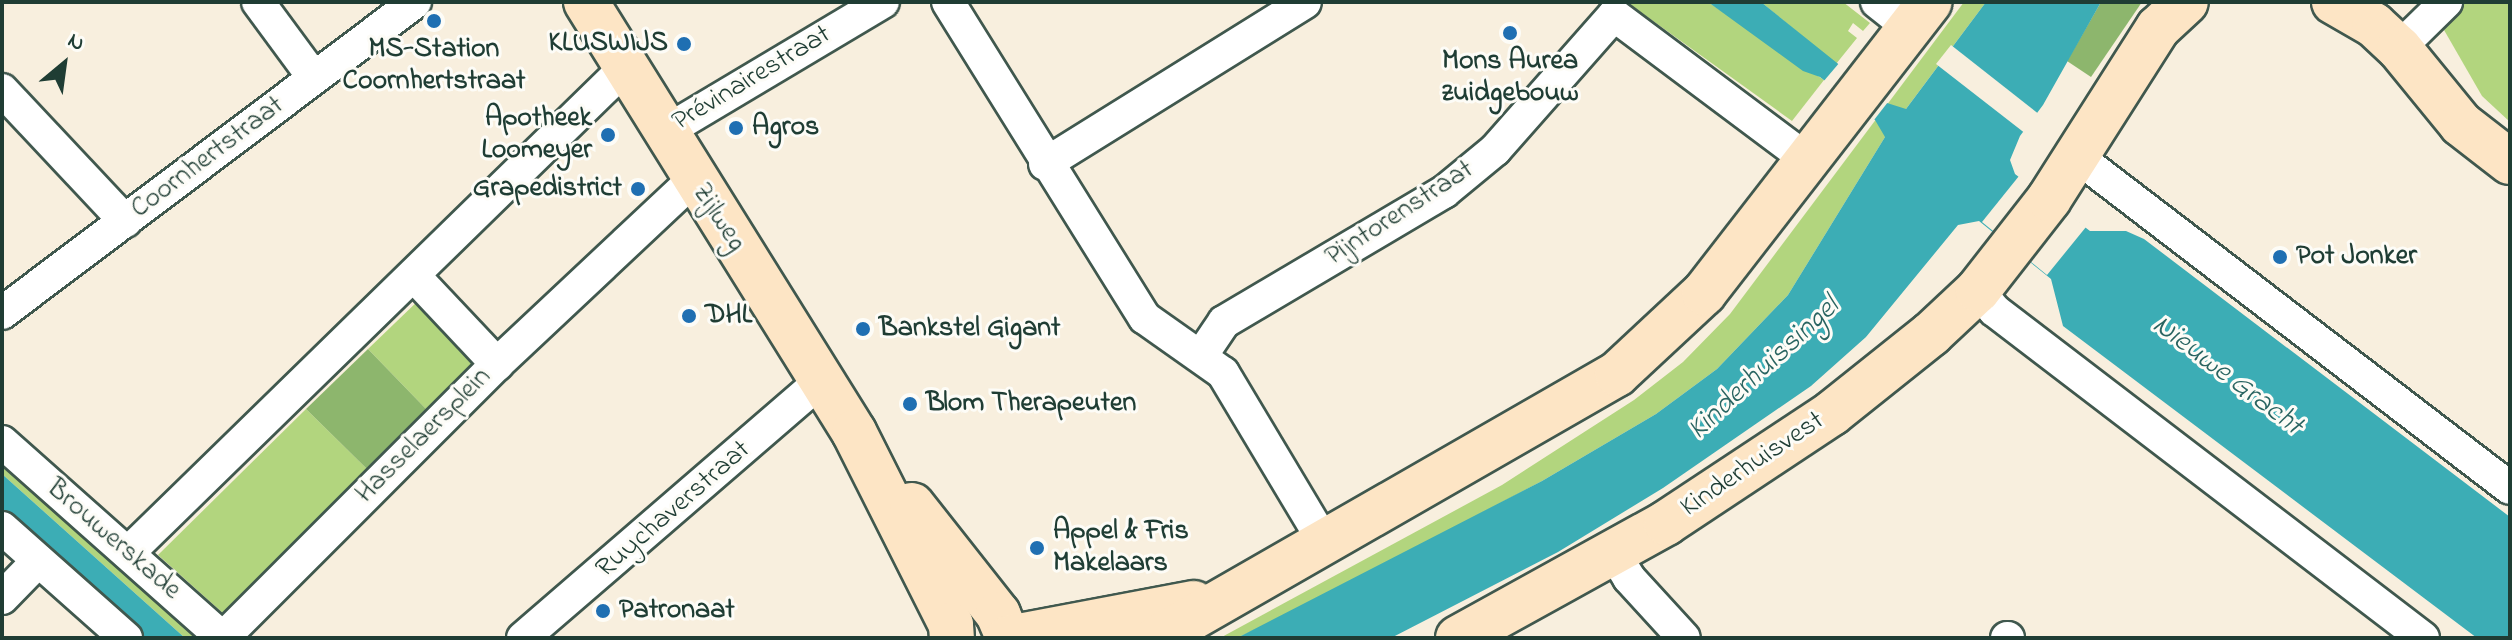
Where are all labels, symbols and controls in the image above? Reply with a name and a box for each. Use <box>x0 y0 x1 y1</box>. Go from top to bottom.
marker: MS-Station Coornhertstraat <box>425 12 443 30</box>
street label: Prévinairestraat <box>667 19 837 139</box>
north arrow <box>24 24 104 104</box>
marker: Mons Aurea zuidgebouw <box>1501 24 1519 42</box>
text: N <box>61 25 90 61</box>
place label: KLUSWIJS <box>548 27 668 61</box>
place label: MS-Station Coornhertstraat <box>343 33 525 99</box>
marker: KLUSWIJS <box>675 35 693 53</box>
place label: Mons Aurea zuidgebouw <box>1441 45 1579 111</box>
street label: Coornhertstraat <box>125 90 291 226</box>
place label: Apotheek Loomeyer <box>481 102 592 168</box>
place label: Agros <box>752 111 819 145</box>
marker: Agros <box>727 119 745 137</box>
marker: Apotheek Loomeyer <box>599 126 617 144</box>
street label: Pijntorenstraat <box>1320 154 1480 274</box>
place label: Grapedistrict <box>473 172 622 206</box>
street label: Zijlweg <box>684 178 752 258</box>
marker: Grapedistrict <box>629 180 647 198</box>
place label: Pot Jonker <box>2296 240 2417 274</box>
marker: Pot Jonker <box>2271 248 2289 266</box>
water label: Kinderhuissingel <box>1681 290 1847 448</box>
place label: DHL <box>705 299 752 333</box>
marker: DHL <box>680 307 698 325</box>
water label: Nieuwe Gracht <box>2145 308 2309 444</box>
place label: Bankstel Gigant <box>879 312 1060 346</box>
marker: Bankstel Gigant <box>854 320 872 338</box>
street label: Hasselaersplein <box>349 361 499 511</box>
place label: Blom Therapeuten <box>926 387 1136 421</box>
marker: Blom Therapeuten <box>901 395 919 413</box>
street label: Kinderhuisvest <box>1675 405 1831 525</box>
street label: Ruychaverstraat <box>590 434 758 586</box>
street label: Brouwerskade <box>39 472 187 608</box>
place label: Appel & Fris Makelaars <box>1053 515 1189 581</box>
marker: Appel & Fris Makelaars <box>1028 539 1046 557</box>
place label: Patronaat <box>619 594 735 628</box>
marker: Patronaat <box>594 602 612 620</box>

